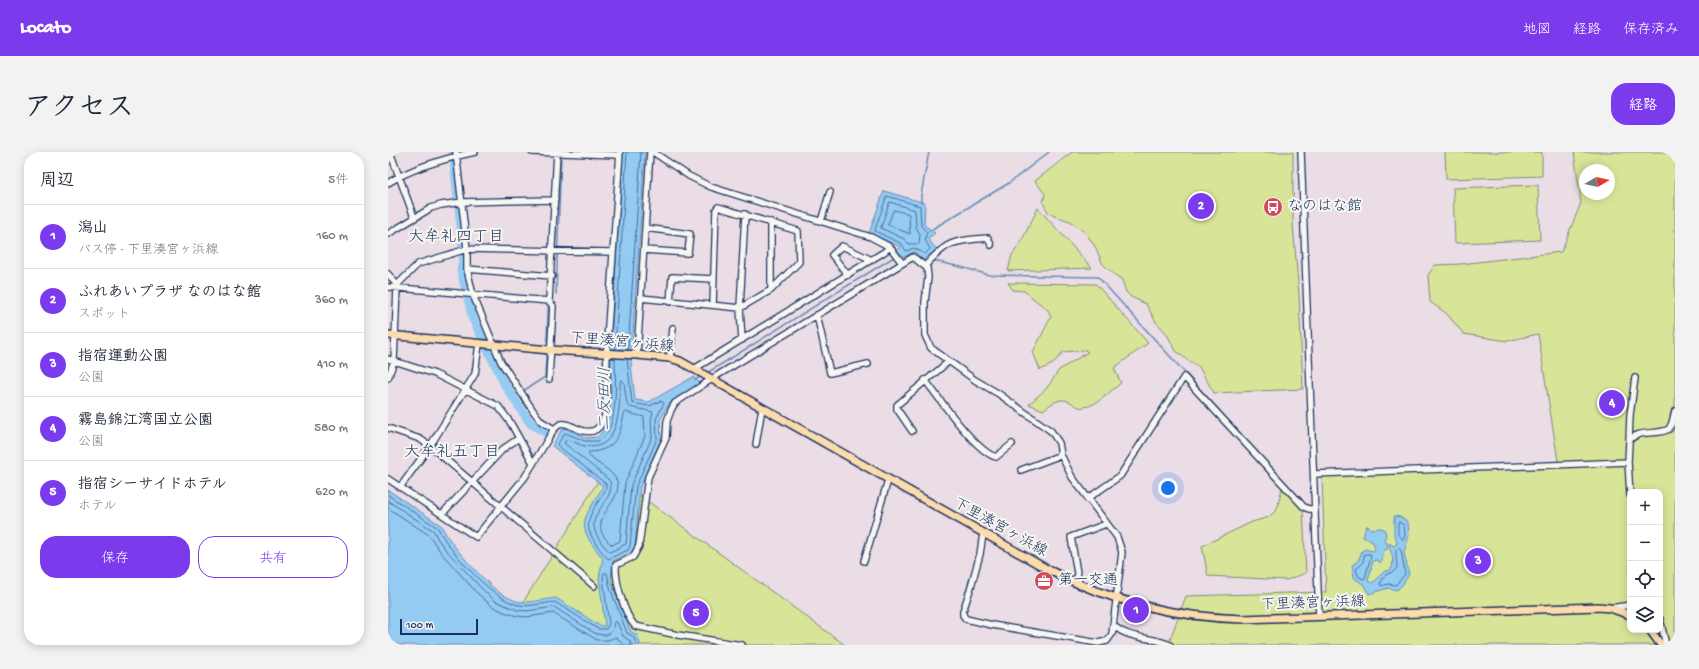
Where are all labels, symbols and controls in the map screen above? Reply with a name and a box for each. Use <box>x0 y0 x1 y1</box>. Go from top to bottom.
text: Locato <box>20 17 71 40</box>
text: 地図 <box>1523 22 1551 39</box>
text: 経路 <box>1573 22 1601 39</box>
text: 保存済み <box>1623 22 1679 39</box>
button: 経路 <box>1611 83 1675 125</box>
text: アクセス <box>24 93 134 126</box>
north arrow <box>1579 164 1615 200</box>
text: 周辺 <box>40 172 74 192</box>
text: 5件 <box>328 173 348 188</box>
pin: 2 <box>1188 191 1214 221</box>
bus stop icon: なのはな館 <box>1262 196 1284 218</box>
place label: なのはな館 <box>1287 198 1362 216</box>
text: 潟山 <box>78 220 108 238</box>
district label: 大牟礼四丁目 <box>408 227 504 248</box>
text: 1 <box>50 229 56 244</box>
text: 160 m <box>316 229 348 244</box>
text: バス停 · 下里湊宮ヶ浜線 <box>78 243 218 258</box>
text: ふれあいプラザ なのはな館 <box>78 284 262 302</box>
text: 2 <box>50 293 56 308</box>
text: 360 m <box>315 293 348 308</box>
text: スポット <box>78 307 130 322</box>
street label: 下里湊宮ヶ浜線 <box>569 328 675 357</box>
text: 指宿運動公園 <box>78 348 168 366</box>
text: 3 <box>50 357 56 372</box>
text: 410 m <box>317 357 348 372</box>
water label: 二反田川 <box>596 367 616 431</box>
text: 公園 <box>78 371 104 386</box>
pin: 4 <box>1599 388 1625 418</box>
text: 霧島錦江湾国立公園 <box>78 412 213 430</box>
text: 4 <box>50 421 56 436</box>
text: 580 m <box>314 421 348 436</box>
text: 公園 <box>78 435 104 450</box>
district label: 大牟礼五丁目 <box>404 442 500 463</box>
text: 指宿シーサイドホテル <box>78 476 227 494</box>
your location <box>1158 478 1178 498</box>
text: 5 <box>50 485 56 500</box>
text: 620 m <box>315 485 348 500</box>
map controls <box>1627 489 1663 633</box>
button: + <box>1627 489 1663 525</box>
street label: 下里湊宮ヶ浜線 <box>950 494 1051 561</box>
text: ホテル <box>78 499 116 514</box>
button: − <box>1627 525 1663 561</box>
button: 保存 <box>40 536 190 578</box>
button: 共有 <box>198 536 348 578</box>
pin: 3 <box>1465 546 1491 576</box>
button: locate <box>1627 561 1663 597</box>
office icon: 第一交通 <box>1033 570 1055 592</box>
place label: 第一交通 <box>1058 571 1118 590</box>
street label: 下里湊宮ヶ浜線 <box>1260 592 1366 615</box>
pin: 1 <box>1123 595 1149 625</box>
button: layers <box>1627 597 1663 633</box>
pin: 5 <box>683 598 709 628</box>
scale bar <box>400 617 478 636</box>
text: 100 m <box>406 620 433 632</box>

